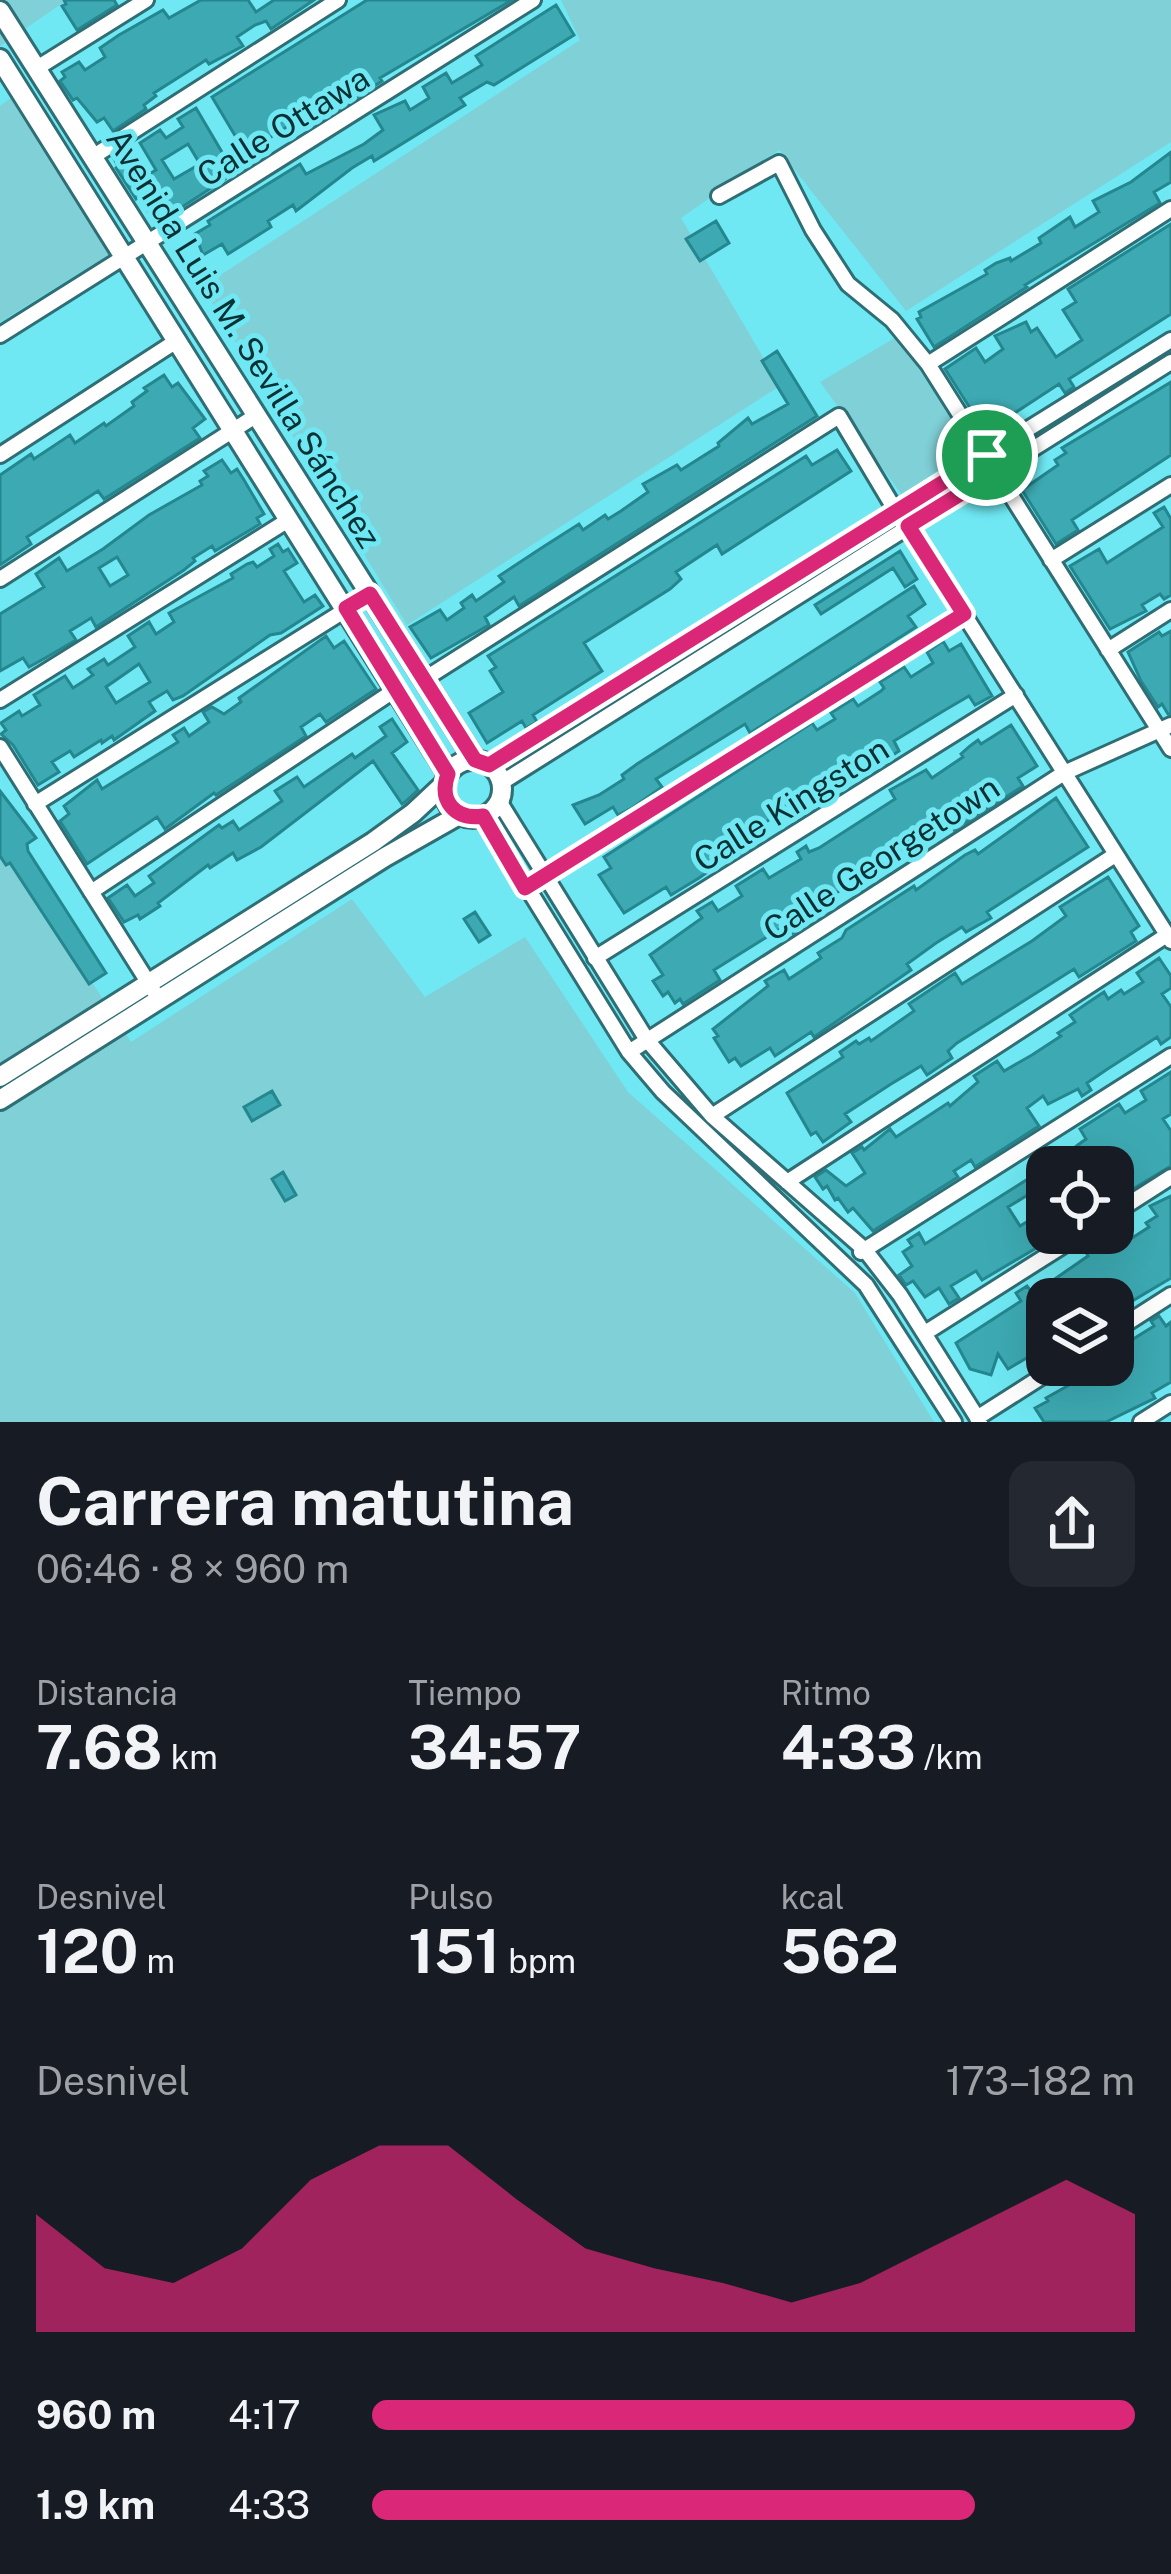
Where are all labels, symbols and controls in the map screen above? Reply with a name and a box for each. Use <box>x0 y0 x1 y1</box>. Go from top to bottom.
street label: Calle Ottawa <box>190 58 376 194</box>
street label: Avenida Luis M. Sevilla Sánchez <box>99 122 389 554</box>
pin <box>936 404 1038 506</box>
icon: arrive <box>954 422 1020 488</box>
street label: Calle Kingston <box>687 729 895 879</box>
street label: Calle Georgetown <box>756 768 1006 948</box>
map controls <box>1026 1146 1134 1386</box>
button: locate <box>1026 1146 1134 1254</box>
button: layers <box>1026 1278 1134 1386</box>
button: share <box>1009 1461 1135 1587</box>
text: Carrera matutina <box>36 1462 574 1540</box>
text: 06:46 · 8 × 960 m <box>36 1546 349 1592</box>
text: Distancia <box>36 1674 178 1712</box>
text: Tiempo <box>408 1674 522 1712</box>
text: Ritmo <box>781 1674 871 1712</box>
text: 7.68 <box>36 1712 163 1783</box>
text: 34:57 <box>408 1712 582 1783</box>
text: 4:33 <box>781 1712 916 1783</box>
text: km <box>163 1738 218 1776</box>
text: /km <box>916 1738 982 1776</box>
text: Desnivel <box>36 1878 166 1916</box>
text: Pulso <box>408 1878 493 1916</box>
text: kcal <box>781 1878 844 1916</box>
text: 120 <box>36 1916 138 1987</box>
text: 151 <box>408 1916 500 1987</box>
text: 562 <box>781 1916 899 1987</box>
text: m <box>138 1942 175 1980</box>
text: bpm <box>500 1942 576 1980</box>
text: Desnivel <box>36 2058 190 2104</box>
text: 173–182 m <box>946 2058 1135 2104</box>
text: 960 m <box>36 2392 156 2438</box>
text: 4:17 <box>228 2392 301 2438</box>
text: 1.9 km <box>36 2482 155 2528</box>
text: 4:33 <box>228 2482 310 2528</box>

